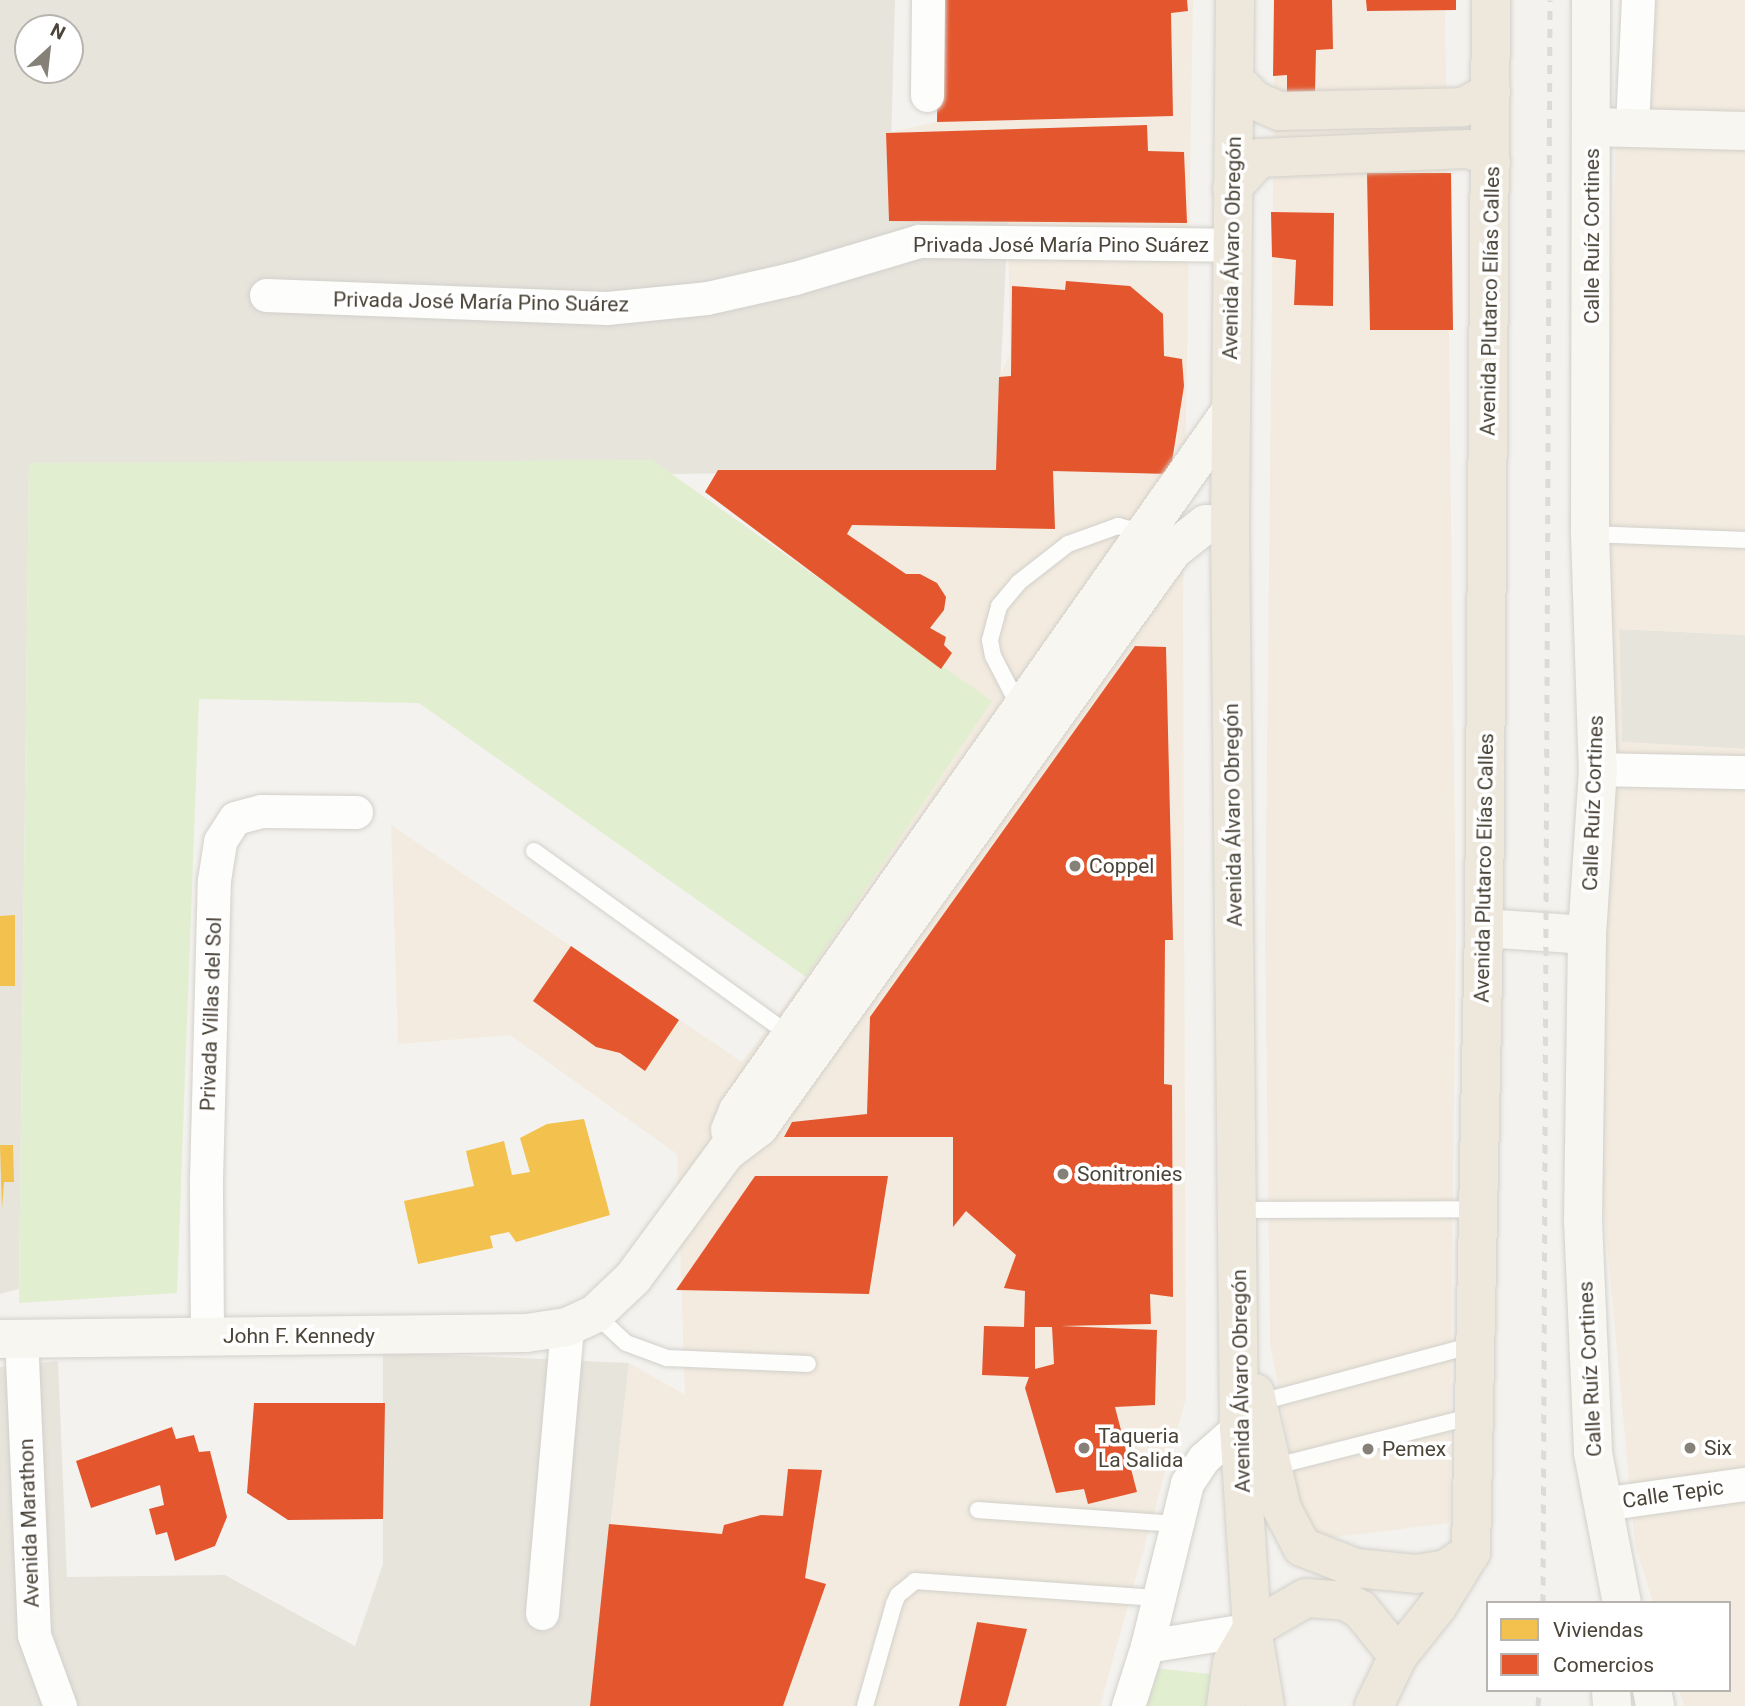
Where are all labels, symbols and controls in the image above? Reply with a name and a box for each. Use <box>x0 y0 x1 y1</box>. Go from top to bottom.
north arrow <box>14 14 84 84</box>
text: N <box>47 18 69 45</box>
street label: Avenida Álvaro Obregón <box>1217 136 1247 360</box>
street label: Calle Ruíz Cortines <box>1579 148 1605 324</box>
street label: Avenida Plutarco Elías Calles <box>1475 166 1505 436</box>
street label: Privada José María Pino Suárez <box>913 232 1209 258</box>
street label: Privada José María Pino Suárez <box>333 287 629 317</box>
street label: Avenida Álvaro Obregón <box>1218 703 1248 927</box>
street label: Calle Ruíz Cortines <box>1577 715 1609 891</box>
street label: Avenida Plutarco Elías Calles <box>1469 733 1499 1003</box>
place label: Coppel <box>1089 853 1154 879</box>
marker: Coppel <box>1067 858 1083 874</box>
street label: Privada Villas del Sol <box>195 916 227 1112</box>
place label: Sonitronies <box>1077 1161 1183 1187</box>
marker: Sonitronies <box>1055 1166 1071 1182</box>
street label: Avenida Álvaro Obregón <box>1226 1269 1256 1493</box>
street label: Calle Ruíz Cortines <box>1573 1281 1607 1457</box>
street label: John F. Kennedy <box>223 1323 375 1349</box>
place label: Taqueria La Salida <box>1098 1423 1183 1473</box>
place label: Six <box>1704 1435 1732 1461</box>
place label: Pemex <box>1382 1436 1446 1462</box>
street label: Avenida Marathon <box>13 1438 45 1608</box>
marker: Taqueria La Salida <box>1076 1440 1092 1456</box>
marker: Six <box>1682 1440 1698 1456</box>
marker: Pemex <box>1360 1441 1376 1457</box>
street label: Calle Tepic <box>1621 1474 1725 1514</box>
legend <box>1486 1601 1731 1692</box>
text: Viviendas <box>1553 1618 1644 1642</box>
text: Comercios <box>1553 1653 1654 1677</box>

